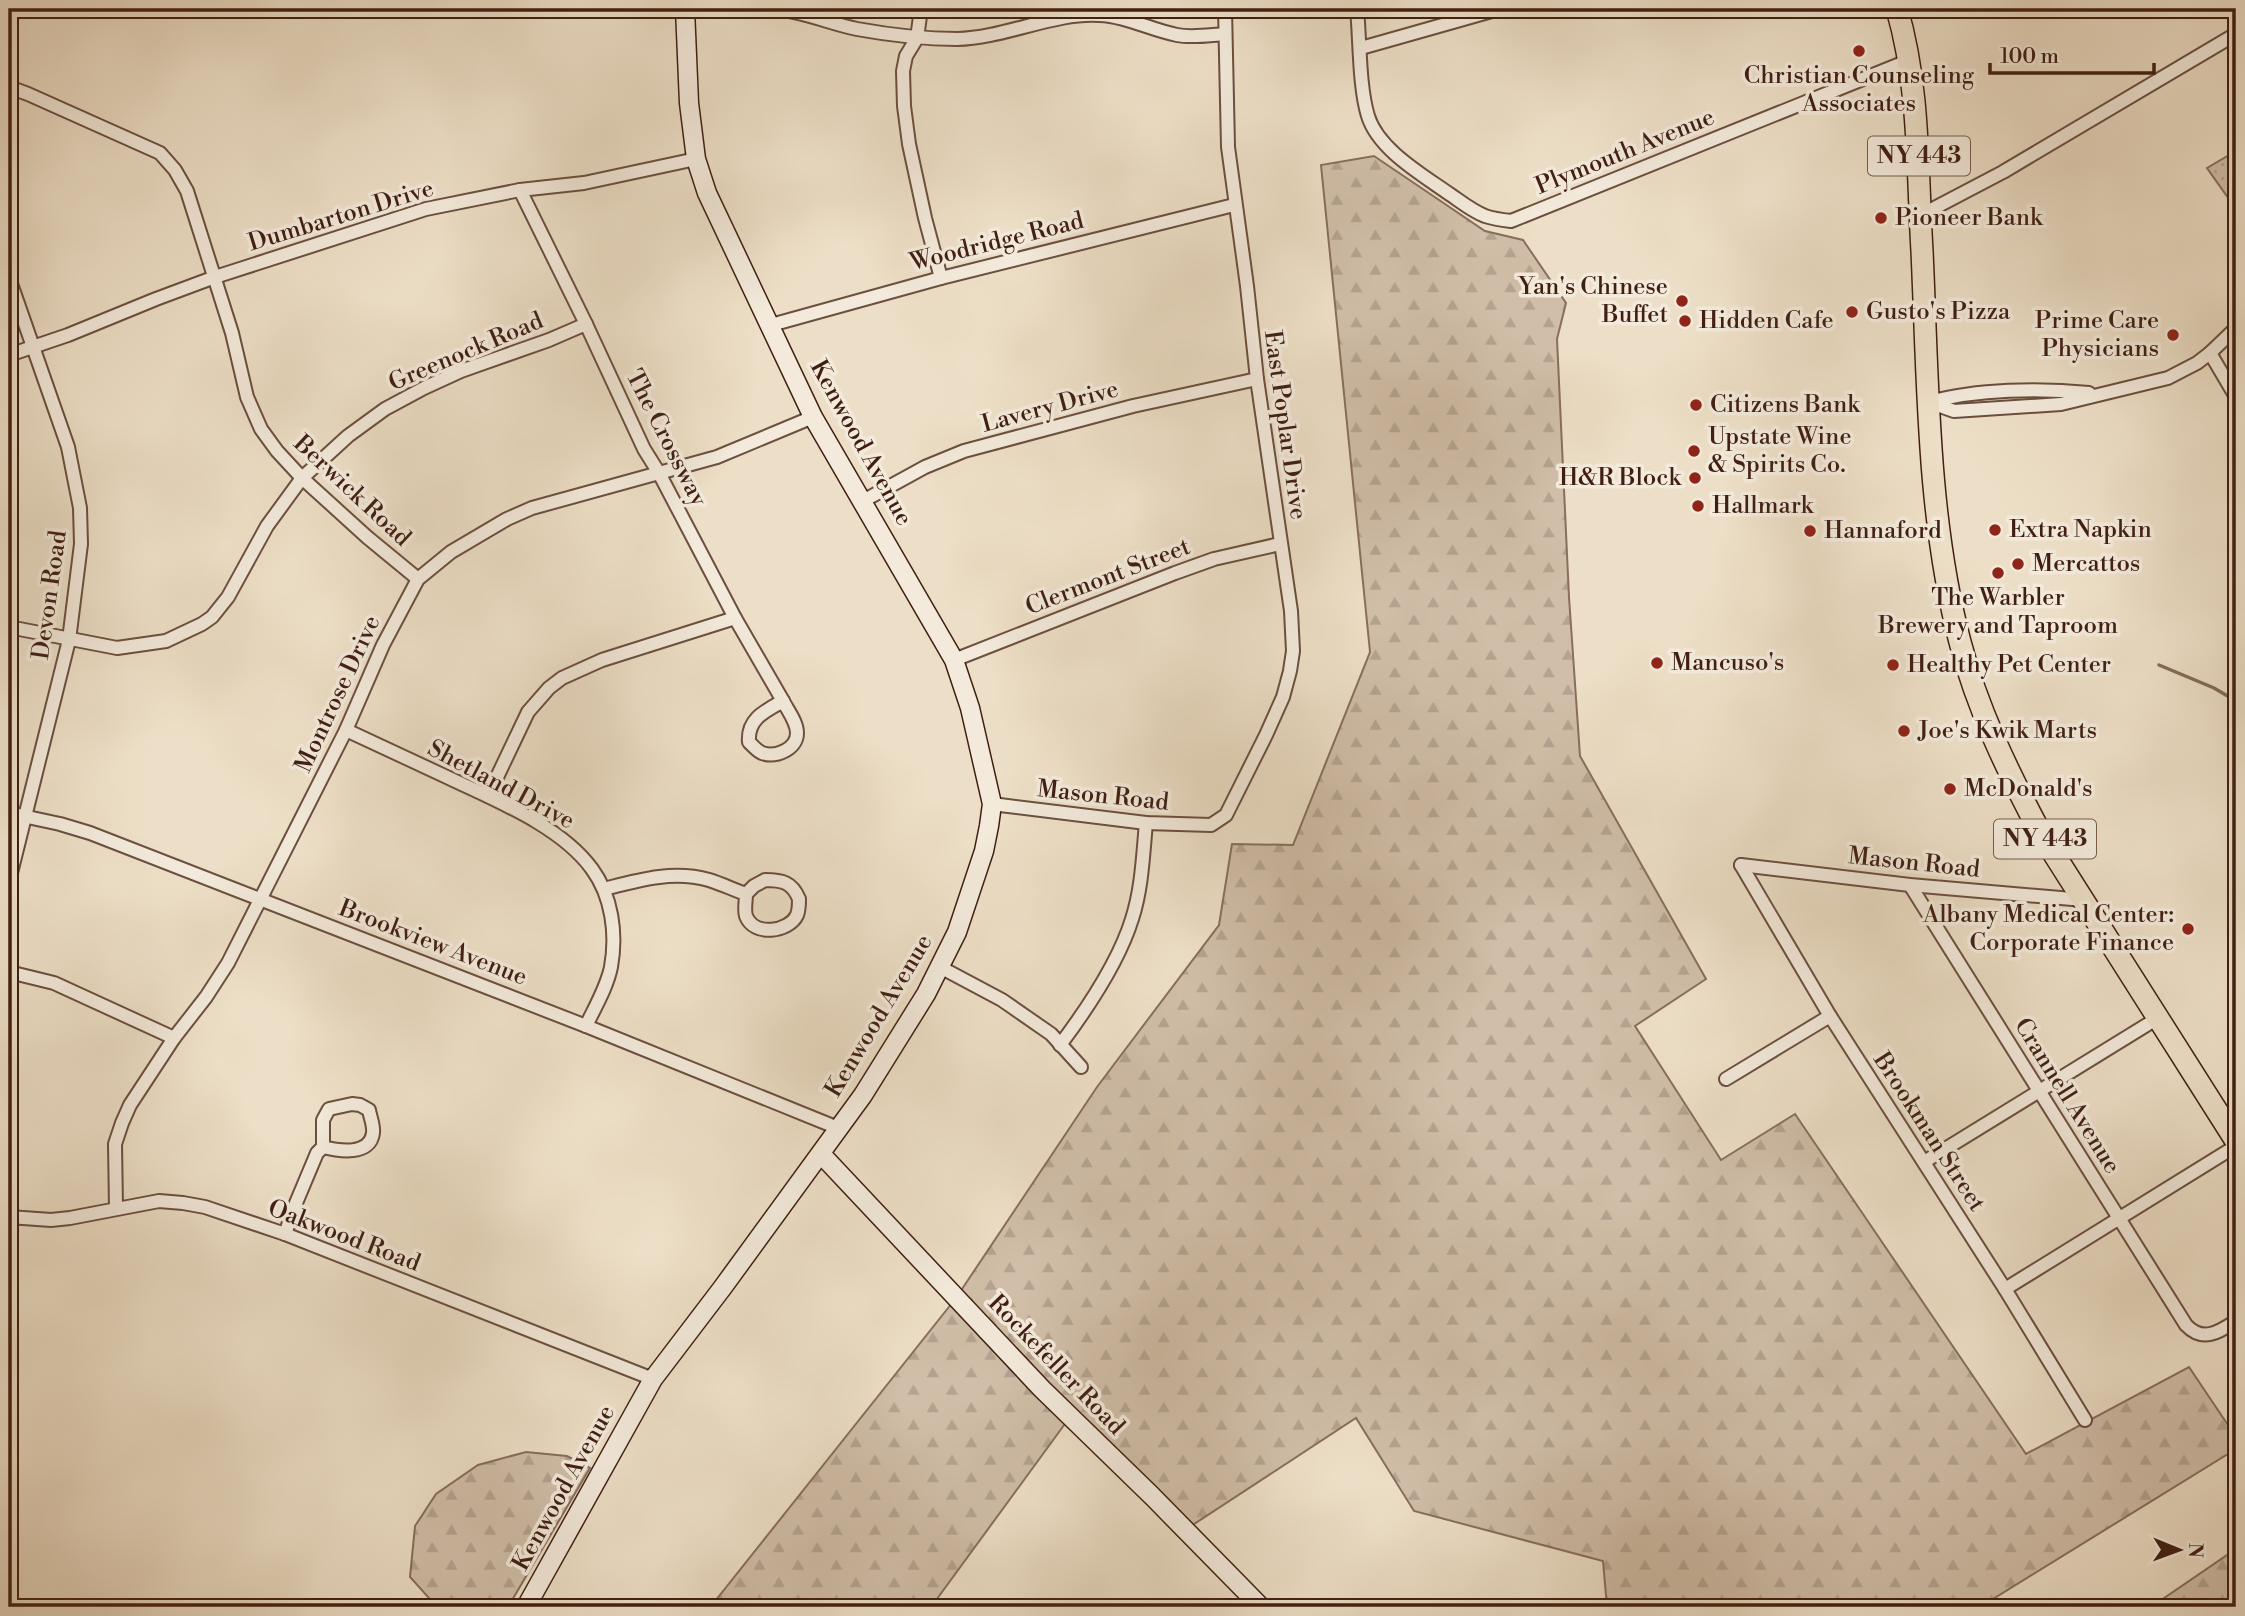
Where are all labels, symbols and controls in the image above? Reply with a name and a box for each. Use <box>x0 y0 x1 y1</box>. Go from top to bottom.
scale bar <box>1990 32 2154 76</box>
marker: Christian Counseling Associates <box>1851 43 1867 59</box>
text: 100 m <box>2000 44 2059 70</box>
place label: Christian Counseling Associates <box>1744 61 1975 119</box>
street label: Plymouth Avenue <box>1531 102 1719 202</box>
road number: NY 443 <box>1868 136 1970 176</box>
street label: Dumbarton Drive <box>245 174 437 258</box>
place label: Pioneer Bank <box>1895 203 2044 233</box>
street label: Woodridge Road <box>906 206 1087 278</box>
marker: Pioneer Bank <box>1873 210 1889 226</box>
place label: Yan's Chinese Buffet <box>1516 272 1668 330</box>
marker: Yan's Chinese Buffet <box>1674 293 1690 309</box>
place label: Gusto's Pizza <box>1866 297 2011 327</box>
marker: Gusto's Pizza <box>1844 304 1860 320</box>
street label: Greenock Road <box>384 306 548 398</box>
place label: Hidden Cafe <box>1699 306 1834 336</box>
place label: Prime Care Physicians <box>2035 306 2159 364</box>
marker: Hidden Cafe <box>1677 313 1693 329</box>
marker: Prime Care Physicians <box>2165 327 2181 343</box>
street label: East Poplar Drive <box>1257 328 1313 522</box>
street label: Kenwood Avenue <box>803 355 919 531</box>
street label: The Crossway <box>619 365 713 512</box>
street label: Lavery Drive <box>978 374 1122 440</box>
place label: Citizens Bank <box>1710 390 1861 420</box>
marker: Citizens Bank <box>1688 397 1704 413</box>
place label: Upstate Wine & Spirits Co. <box>1708 422 1852 480</box>
street label: Berwick Road <box>286 428 417 553</box>
marker: Upstate Wine & Spirits Co. <box>1686 443 1702 459</box>
place label: H&R Block <box>1559 463 1682 493</box>
marker: H&R Block <box>1687 470 1703 486</box>
place label: Hallmark <box>1712 491 1815 521</box>
marker: Hallmark <box>1690 498 1706 514</box>
place label: Extra Napkin <box>2009 515 2152 545</box>
place label: Hannaford <box>1824 516 1942 546</box>
marker: Extra Napkin <box>1987 522 2003 538</box>
marker: Hannaford <box>1802 523 1818 539</box>
street label: Devon Road <box>26 528 74 662</box>
street label: Clermont Street <box>1021 532 1195 622</box>
place label: Mercattos <box>2032 549 2140 579</box>
marker: Mercattos <box>2010 556 2026 572</box>
marker: The Warbler Brewery and Taproom <box>1990 565 2006 581</box>
place label: The Warbler Brewery and Taproom <box>1877 583 2118 641</box>
street label: Montrose Drive <box>289 611 387 777</box>
place label: Mancuso's <box>1671 648 1784 678</box>
place label: Healthy Pet Center <box>1907 650 2111 680</box>
marker: Mancuso's <box>1649 655 1665 671</box>
marker: Healthy Pet Center <box>1885 657 1901 673</box>
place label: Joe's Kwik Marts <box>1917 716 2097 746</box>
marker: Joe's Kwik Marts <box>1896 723 1912 739</box>
street label: Shetland Drive <box>422 734 580 836</box>
street label: Mason Road <box>1036 774 1171 818</box>
place label: McDonald's <box>1964 774 2093 804</box>
marker: McDonald's <box>1942 781 1958 797</box>
road number: NY 443 <box>1994 820 2096 859</box>
street label: Mason Road <box>1847 841 1982 885</box>
street label: Brookview Avenue <box>334 893 531 993</box>
place label: Albany Medical Center: Corporate Finance <box>1922 900 2174 958</box>
marker: Albany Medical Center: Corporate Finance <box>2180 921 2196 937</box>
street label: Kenwood Avenue <box>819 929 939 1103</box>
street label: Crannell Avenue <box>2007 1013 2127 1179</box>
street label: Brookman Street <box>1866 1046 1992 1218</box>
street label: Oakwood Road <box>264 1193 425 1279</box>
street label: Rockefeller Road <box>981 1288 1131 1442</box>
street label: Kenwood Avenue <box>506 1400 622 1576</box>
north arrow <box>2144 1514 2214 1584</box>
text: N <box>2183 1543 2207 1558</box>

